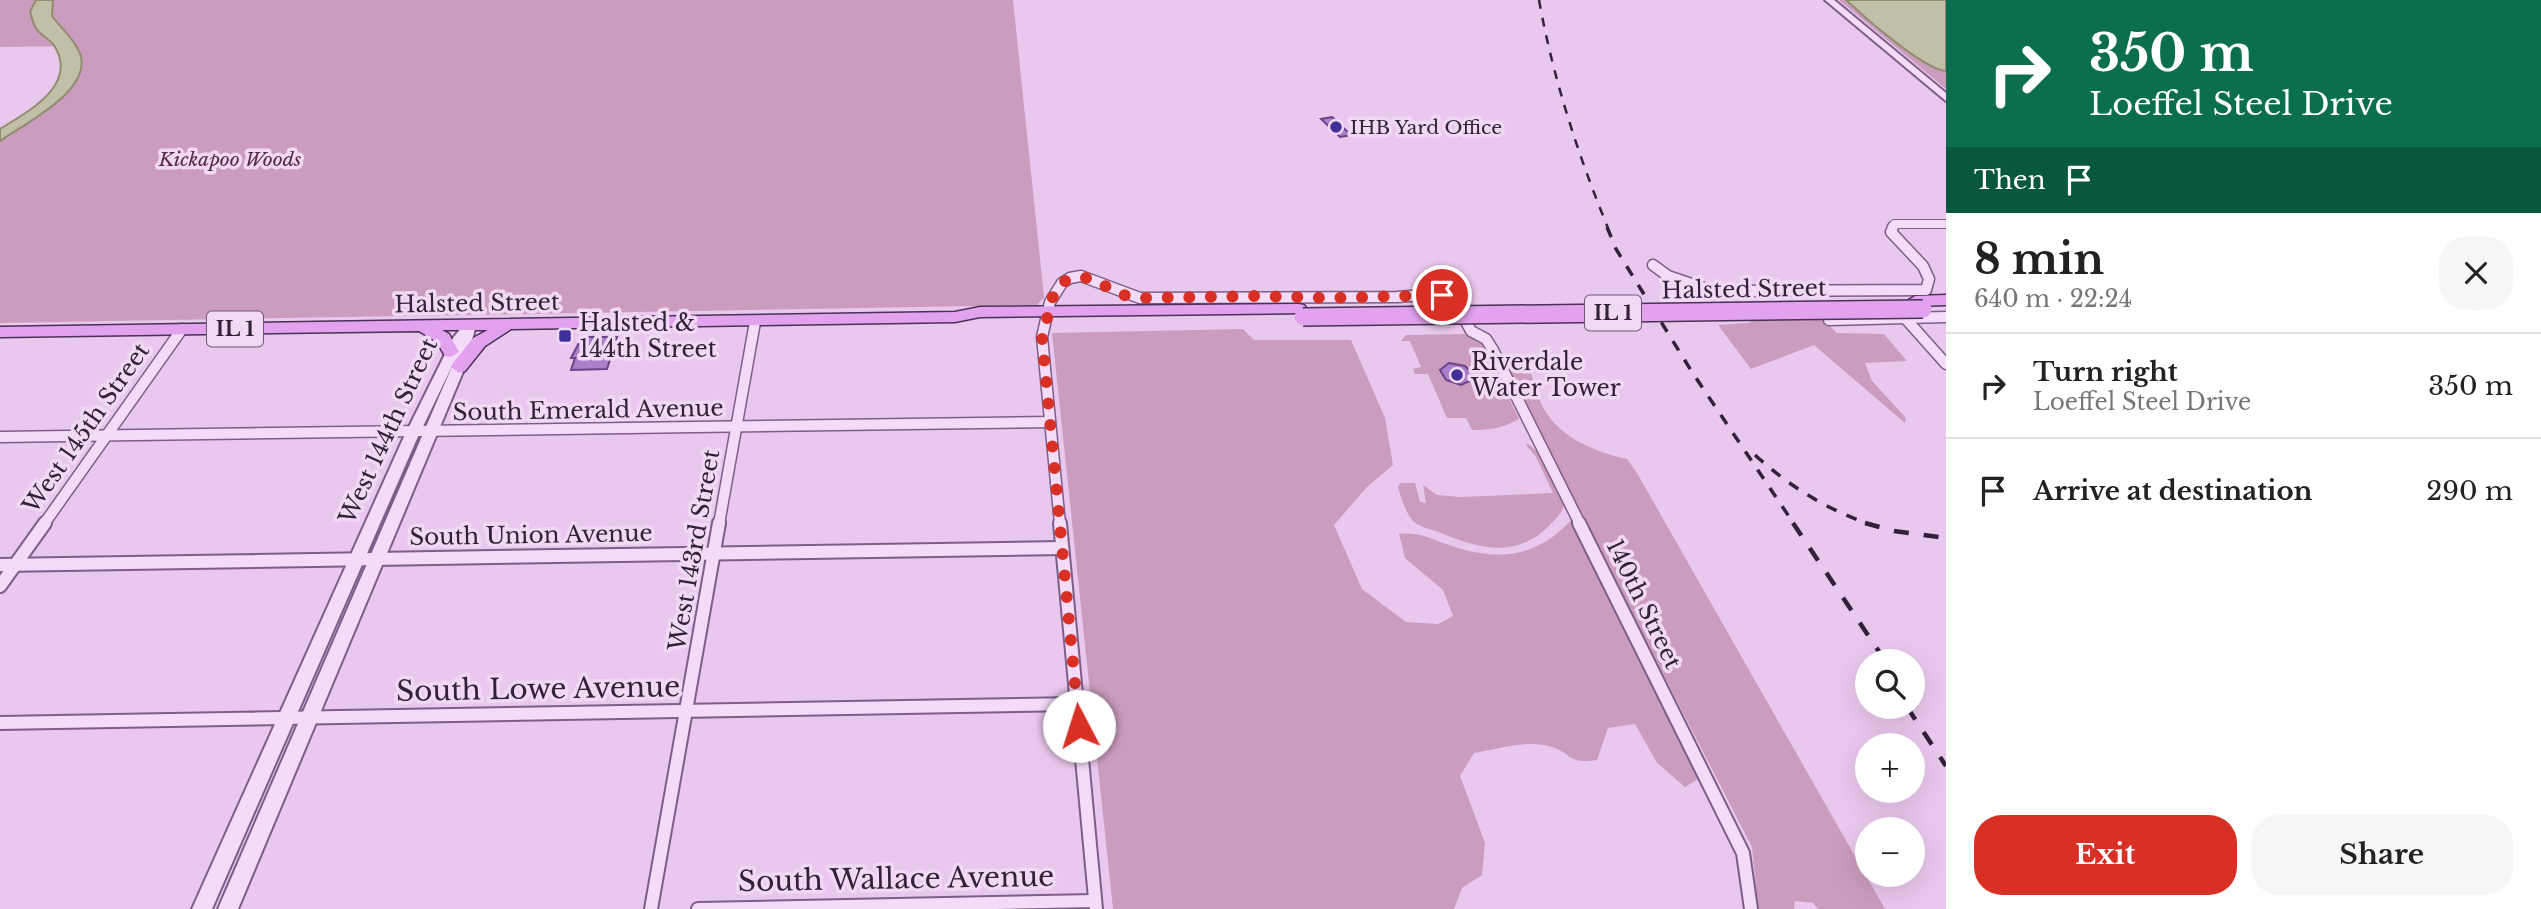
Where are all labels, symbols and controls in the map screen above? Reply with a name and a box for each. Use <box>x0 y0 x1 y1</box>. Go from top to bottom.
text: 350 m <box>2089 23 2254 84</box>
icon: right <box>1974 28 2065 119</box>
text: Loeffel Steel Drive <box>2089 84 2393 124</box>
place label: IHB Yard Office <box>1350 116 1502 139</box>
marker: IHB Yard Office <box>1328 119 1344 135</box>
park label: Kickapoo Woods <box>158 148 301 171</box>
icon: arrive <box>2060 161 2098 199</box>
text: Then <box>1974 164 2046 196</box>
text: 8 min <box>1974 233 2104 285</box>
button: close <box>2439 236 2513 310</box>
pin <box>1412 265 1472 325</box>
street label: Halsted Street <box>1661 274 1827 304</box>
icon: arrive <box>1423 276 1461 314</box>
text: 640 m · 22:24 <box>1974 285 2132 313</box>
street label: Halsted Street <box>394 288 560 318</box>
road number: IL 1 <box>1585 296 1641 330</box>
place label: Halsted & 144th Street <box>579 309 717 363</box>
road number: IL 1 <box>207 312 263 346</box>
marker: Halsted & 144th Street <box>557 328 573 344</box>
street label: West 144th Street <box>332 333 443 529</box>
street label: West 145th Street <box>16 337 155 519</box>
place label: Riverdale Water Tower <box>1470 348 1621 402</box>
text: Turn right <box>2033 356 2178 388</box>
marker: Riverdale Water Tower <box>1449 367 1465 383</box>
icon: right <box>1974 367 2012 405</box>
text: 350 m <box>2428 370 2513 402</box>
text: Loeffel Steel Drive <box>2033 388 2251 416</box>
street label: South Emerald Avenue <box>452 394 724 426</box>
street label: West 143rd Street <box>662 447 726 654</box>
icon: arrive <box>1974 472 2012 510</box>
text: Arrive at destination <box>2033 475 2313 507</box>
text: 290 m <box>2426 475 2513 507</box>
street label: South Union Avenue <box>409 519 653 551</box>
street label: 140th Street <box>1601 535 1687 674</box>
map controls <box>1855 649 1925 887</box>
button: search <box>1855 649 1925 719</box>
street label: South Lowe Avenue <box>396 669 680 709</box>
position arrow <box>1042 689 1116 763</box>
button: + <box>1855 733 1925 803</box>
button: Exit <box>1974 815 2237 895</box>
button: Share <box>2251 815 2513 895</box>
button: − <box>1855 817 1925 887</box>
street label: South Wallace Avenue <box>738 859 1054 899</box>

